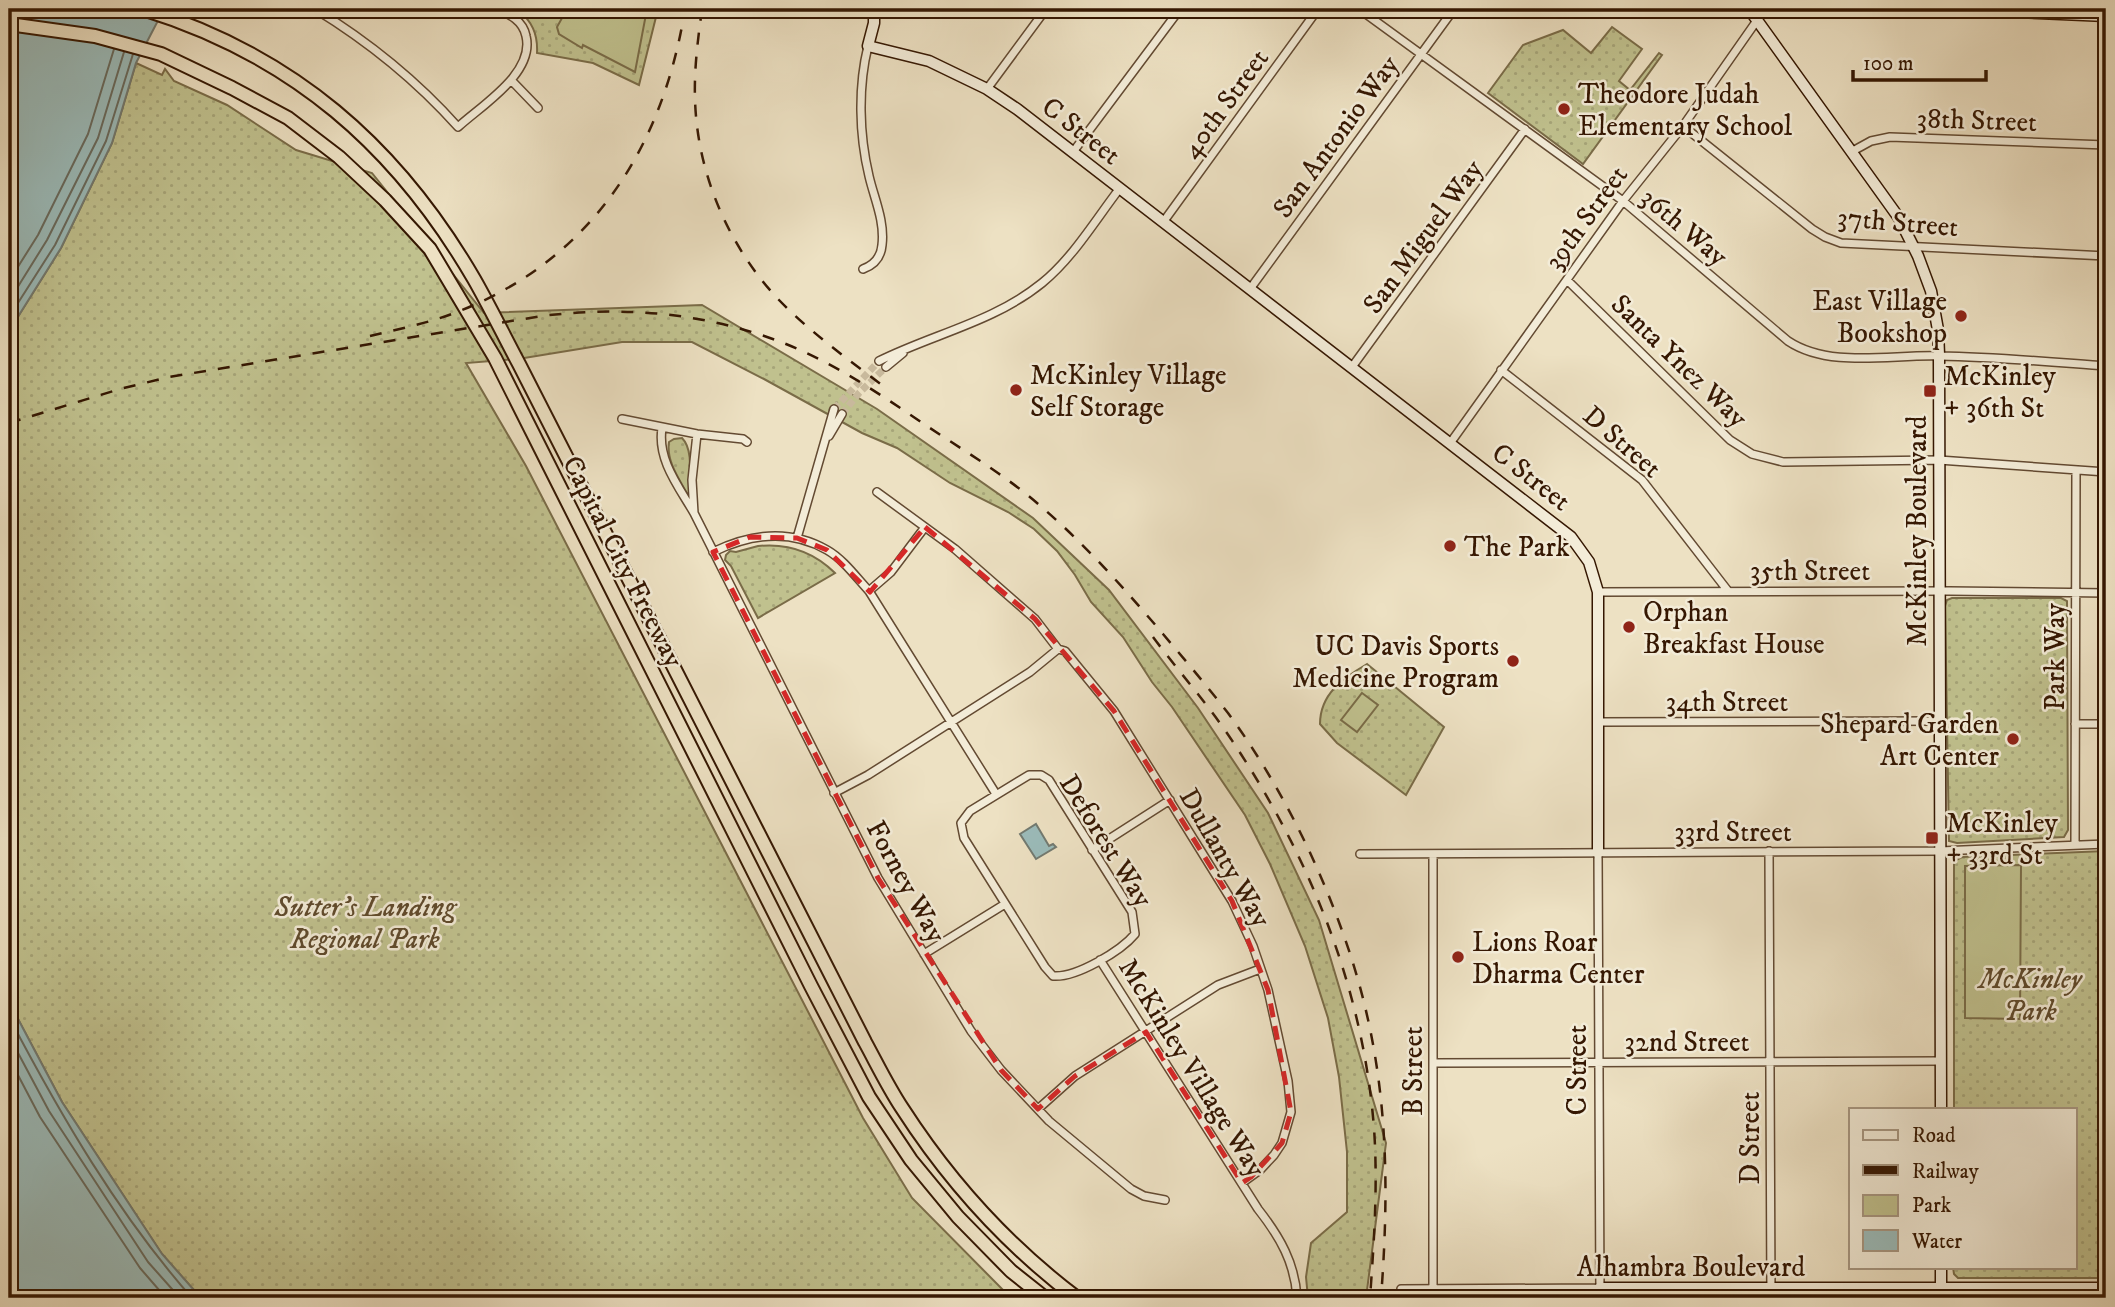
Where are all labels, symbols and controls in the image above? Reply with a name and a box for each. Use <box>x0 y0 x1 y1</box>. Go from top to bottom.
scale bar <box>1853 38 1986 82</box>
street label: 40th Street <box>1174 42 1277 166</box>
street label: San Antonio Way <box>1265 48 1407 225</box>
text: 100 m <box>1863 51 1914 77</box>
place label: Theodore Judah Elementary School <box>1578 77 1793 144</box>
street label: C Street <box>1035 89 1128 173</box>
marker: Theodore Judah Elementary School <box>1556 101 1572 117</box>
street label: 38th Street <box>1916 101 2038 140</box>
street label: San Miguel Way <box>1356 152 1491 321</box>
street label: 39th Street <box>1537 159 1636 277</box>
street label: 36th Way <box>1633 180 1736 274</box>
street label: 37th Street <box>1836 200 1960 245</box>
place label: East Village Bookshop <box>1812 284 1947 351</box>
street label: Santa Ynez Way <box>1603 287 1755 436</box>
marker: East Village Bookshop <box>1953 308 1969 324</box>
place label: McKinley Village Self Storage <box>1030 358 1226 425</box>
place label: McKinley + 36th St <box>1944 359 2057 426</box>
marker: McKinley Village Self Storage <box>1008 382 1024 398</box>
marker: McKinley + 36th St <box>1922 383 1938 399</box>
street label: D Street <box>1575 398 1669 486</box>
street label: McKinley Boulevard <box>1900 415 1935 647</box>
street label: C Street <box>1485 435 1578 519</box>
street label: Capital City Freeway <box>554 450 691 674</box>
place label: The Park <box>1464 530 1570 565</box>
marker: The Park <box>1442 538 1458 554</box>
street label: 35th Street <box>1750 554 1870 589</box>
place label: Orphan Breakfast House <box>1643 595 1825 662</box>
street label: Park Way <box>2038 603 2073 711</box>
marker: Orphan Breakfast House <box>1621 619 1637 635</box>
place label: UC Davis Sports Medicine Program <box>1292 629 1499 696</box>
marker: UC Davis Sports Medicine Program <box>1505 653 1521 669</box>
street label: 34th Street <box>1666 685 1788 720</box>
place label: Shepard Garden Art Center <box>1820 707 2000 774</box>
marker: Shepard Garden Art Center <box>2005 731 2021 747</box>
street label: Deforest Way <box>1051 768 1161 914</box>
street label: Dullanty Way <box>1171 782 1279 934</box>
place label: McKinley + 33rd St <box>1946 806 2059 873</box>
street label: Forney Way <box>858 814 954 950</box>
street label: 33rd Street <box>1674 815 1792 850</box>
marker: McKinley + 33rd St <box>1924 830 1940 846</box>
park label: Sutter's Landing Regional Park <box>273 890 458 957</box>
place label: Lions Roar Dharma Center <box>1472 925 1645 992</box>
marker: Lions Roar Dharma Center <box>1450 949 1466 965</box>
street label: McKinley Village Way <box>1110 952 1274 1184</box>
park label: McKinley Park <box>1977 962 2083 1029</box>
street label: C Street <box>1560 1025 1595 1115</box>
street label: 32nd Street <box>1625 1025 1750 1060</box>
street label: B Street <box>1396 1026 1431 1116</box>
street label: D Street <box>1733 1091 1768 1185</box>
legend <box>1849 1108 2076 1268</box>
text: Road <box>1912 1123 1956 1149</box>
text: Railway <box>1912 1159 1980 1185</box>
text: Park <box>1912 1193 1952 1219</box>
text: Water <box>1911 1229 1962 1255</box>
street label: Alhambra Boulevard <box>1577 1250 1805 1285</box>

